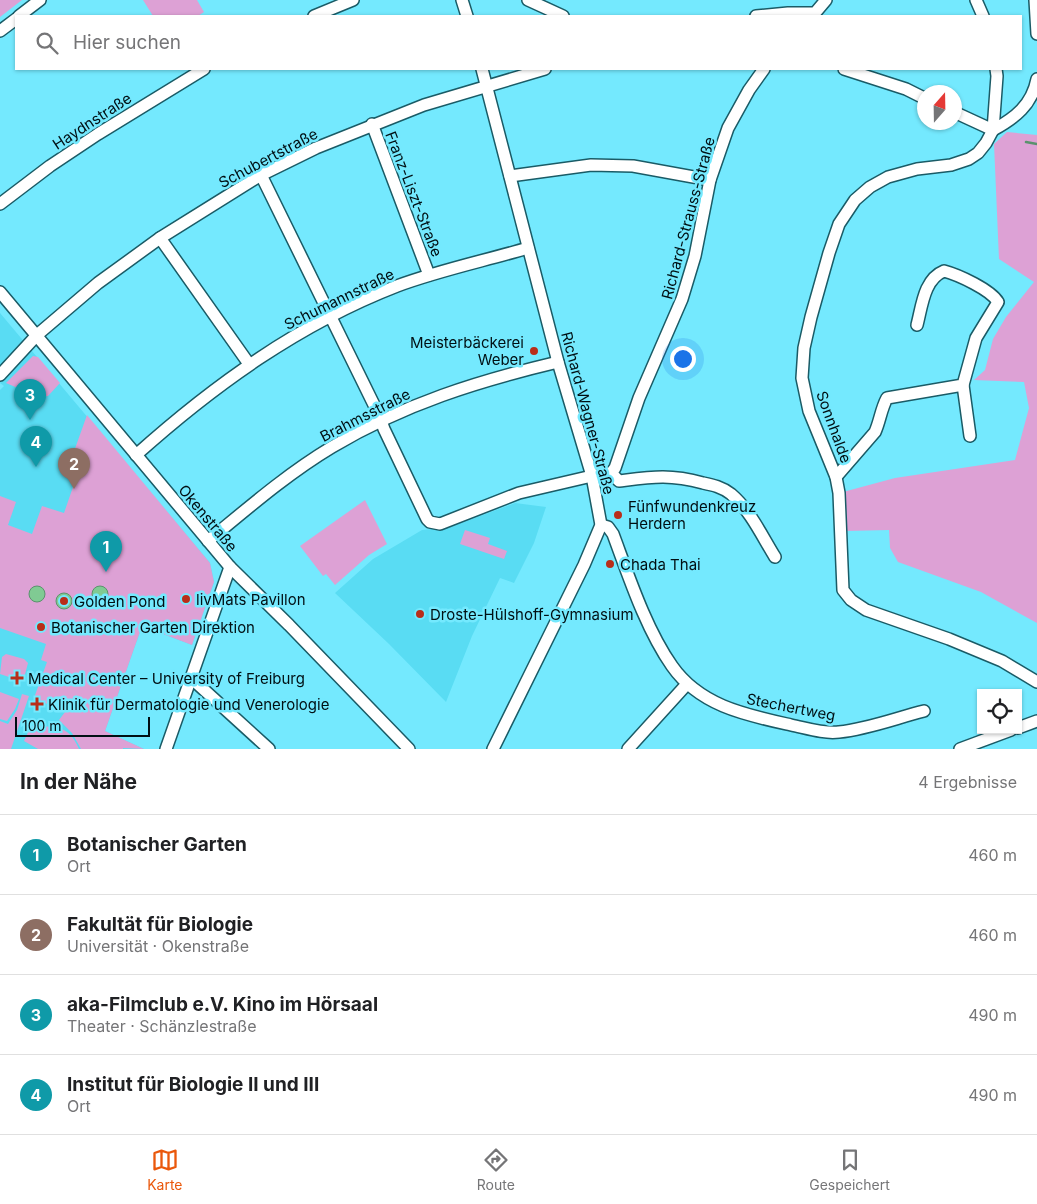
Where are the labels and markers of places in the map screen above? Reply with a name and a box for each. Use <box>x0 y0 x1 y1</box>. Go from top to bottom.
place label: Meisterbäckerei Weber <box>410 333 524 369</box>
marker: Meisterbäckerei Weber <box>528 345 540 357</box>
pin: 3 <box>14 379 46 420</box>
pin: 4 <box>20 426 52 467</box>
pin: 2 <box>58 448 90 489</box>
place label: Fünfwundenkreuz Herdern <box>628 497 756 533</box>
marker: Fünfwundenkreuz Herdern <box>612 509 624 521</box>
pin: 1 <box>90 531 122 572</box>
place label: Chada Thai <box>620 555 701 574</box>
marker: Chada Thai <box>604 558 616 570</box>
place label: livMats Pavillon <box>196 590 306 609</box>
place label: Golden Pond <box>74 592 165 611</box>
marker: livMats Pavillon <box>180 593 192 605</box>
marker: Golden Pond <box>58 595 70 607</box>
place label: Droste-Hülshoff-Gymnasium <box>430 605 634 624</box>
marker: Droste-Hülshoff-Gymnasium <box>414 608 426 620</box>
place label: Botanischer Garten Direktion <box>51 618 255 637</box>
marker: Botanischer Garten Direktion <box>35 621 47 633</box>
place label: Medical Center – University of Freiburg <box>28 669 305 688</box>
marker: Medical Center – University of Freiburg <box>10 671 24 685</box>
place label: Klinik für Dermatologie und Venerologie <box>48 695 329 714</box>
marker: Klinik für Dermatologie und Venerologie <box>30 697 44 711</box>

